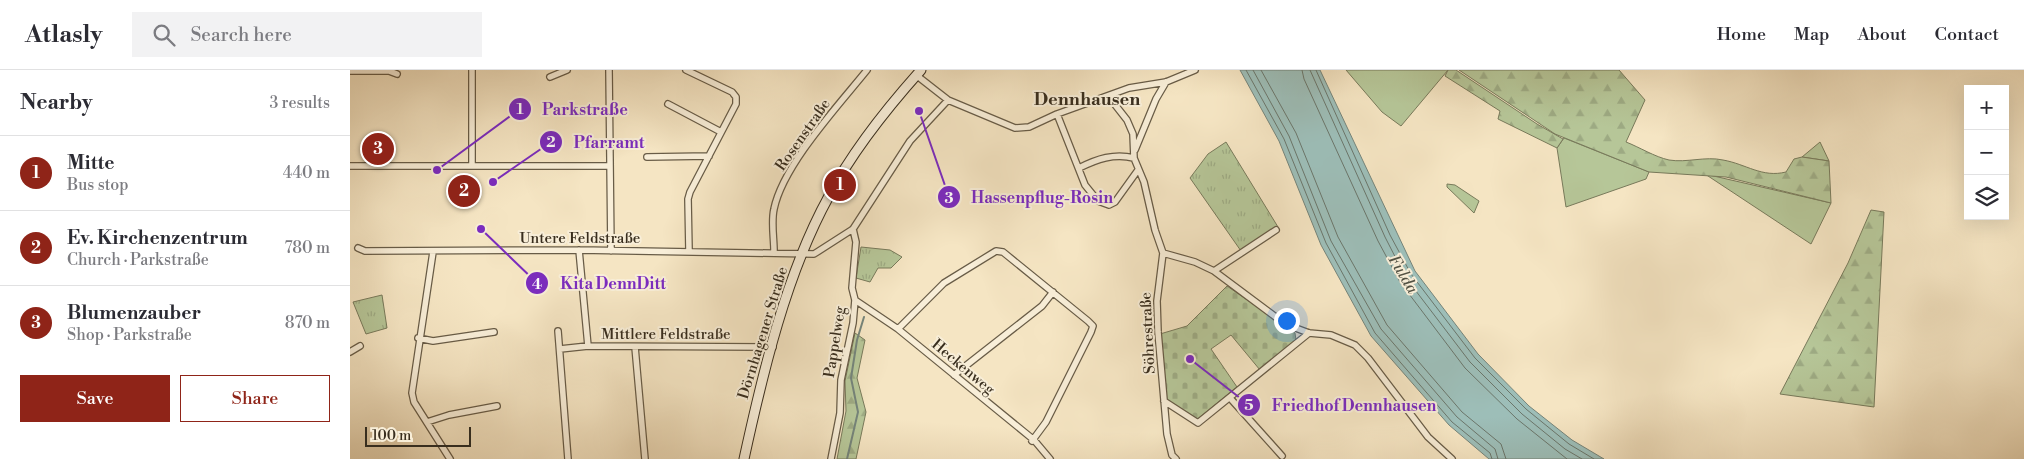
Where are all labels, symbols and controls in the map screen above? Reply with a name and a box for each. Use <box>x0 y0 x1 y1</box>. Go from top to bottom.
search box <box>132 12 482 57</box>
text: Atlasly <box>25 20 102 50</box>
icon: search <box>150 21 178 49</box>
text: Search here <box>190 23 292 47</box>
text: Home <box>1717 23 1766 46</box>
text: Map <box>1794 23 1830 46</box>
text: About <box>1858 23 1907 46</box>
text: Contact <box>1935 23 1999 46</box>
map controls <box>1964 85 2009 220</box>
button: + <box>1964 85 2009 130</box>
district label: Dennhausen <box>1034 88 1140 111</box>
text: Nearby <box>20 90 93 116</box>
text: 3 results <box>269 93 330 113</box>
callout: Parkstraße <box>507 94 638 125</box>
street label: Rosenstraße <box>771 95 835 175</box>
text: 1 <box>516 100 524 119</box>
text: Parkstraße <box>542 100 628 120</box>
callout: Pfarramt <box>538 127 654 158</box>
pin: 3 <box>362 130 394 168</box>
button: − <box>1964 130 2009 175</box>
text: 2 <box>546 133 556 152</box>
text: Pfarramt <box>574 133 645 153</box>
text: Mitte <box>67 151 114 175</box>
text: 1 <box>32 163 40 183</box>
text: 440 m <box>283 163 330 183</box>
pin: 1 <box>824 166 856 204</box>
pin: 2 <box>448 172 480 210</box>
text: Bus stop <box>67 175 129 195</box>
button: layers <box>1964 175 2009 220</box>
callout: Hassenpflug-Rosin <box>936 182 1123 213</box>
text: Hassenpflug-Rosin <box>971 188 1113 208</box>
text: 3 <box>944 189 954 208</box>
text: Ev. Kirchenzentrum <box>67 226 248 250</box>
street label: Untere Feldstraße <box>520 229 640 248</box>
text: 2 <box>31 238 41 258</box>
text: 780 m <box>285 238 330 258</box>
text: Church · Parkstraße <box>67 250 209 270</box>
water label: Fulda <box>1384 251 1422 297</box>
street label: Dörnhagener Straße <box>734 264 792 402</box>
callout: Kita DennDitt <box>525 268 675 299</box>
text: Kita DennDitt <box>560 274 666 294</box>
text: 4 <box>532 275 542 294</box>
street label: Söhrestraße <box>1136 292 1160 374</box>
text: Blumenzauber <box>67 301 201 325</box>
street label: Pappelweg <box>820 305 850 379</box>
your location <box>1274 308 1300 334</box>
text: 3 <box>31 313 41 333</box>
text: 870 m <box>285 313 330 333</box>
text: Shop · Parkstraße <box>67 325 192 345</box>
street label: Mittlere Feldstraße <box>601 325 731 344</box>
street label: Heckenweg <box>927 335 999 399</box>
button: Save <box>20 375 170 422</box>
button: Share <box>180 375 330 422</box>
callout: Friedhof Dennhausen <box>1237 389 1446 420</box>
text: 5 <box>1244 396 1254 415</box>
text: Friedhof Dennhausen <box>1272 396 1437 416</box>
scale bar <box>365 424 471 447</box>
text: 100 m <box>372 427 411 445</box>

